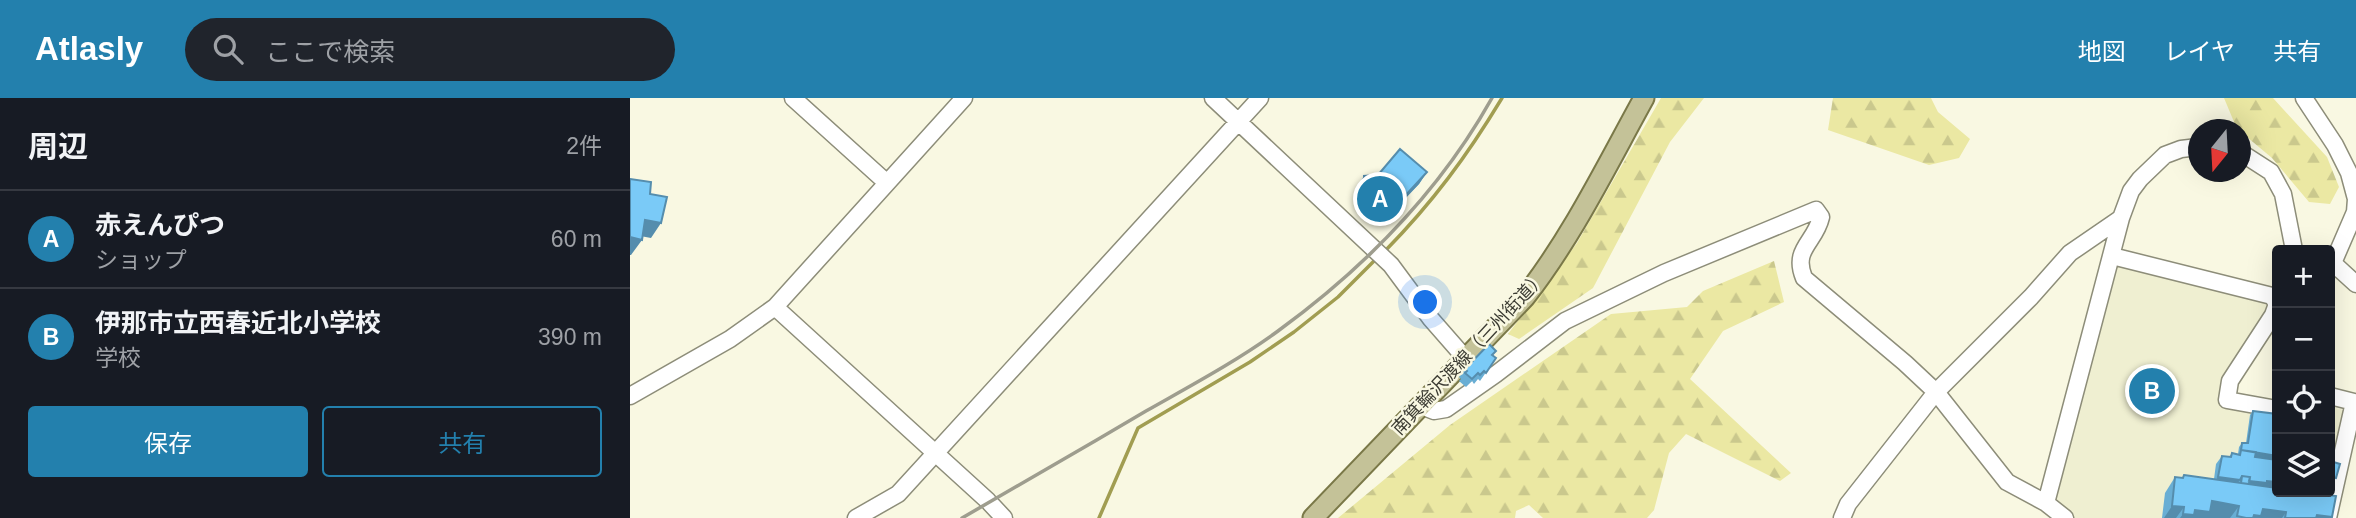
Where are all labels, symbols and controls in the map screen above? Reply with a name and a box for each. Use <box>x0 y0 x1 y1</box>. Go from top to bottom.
search box <box>185 18 675 81</box>
text: Atlasly <box>35 30 143 67</box>
icon: search <box>209 30 247 68</box>
text: ここで検索 <box>265 37 395 67</box>
text: 地図 <box>2078 38 2126 65</box>
text: レイヤ <box>2164 38 2235 65</box>
text: 共有 <box>2273 38 2321 65</box>
north arrow <box>2188 119 2251 182</box>
text: 周辺 <box>28 130 88 163</box>
text: 2件 <box>566 133 602 159</box>
pin: A <box>1357 173 1403 225</box>
text: 赤えんぴつ <box>95 210 225 240</box>
text: A <box>43 226 59 252</box>
text: 60 m <box>551 226 602 252</box>
map controls <box>2272 245 2335 497</box>
button: + <box>2272 245 2335 308</box>
text: ショップ <box>95 247 187 273</box>
street label: 南箕輪沢渡線（三州街道） <box>1388 267 1550 439</box>
your location <box>1408 285 1442 319</box>
text: 伊那市立西春近北小学校 <box>95 308 381 338</box>
button: − <box>2272 308 2335 371</box>
text: B <box>43 324 59 350</box>
text: 390 m <box>538 324 602 350</box>
text: 学校 <box>95 345 141 371</box>
pin: B <box>2129 365 2175 417</box>
button: locate <box>2272 371 2335 434</box>
button: 保存 <box>28 406 308 477</box>
button: 共有 <box>322 406 602 477</box>
button: layers <box>2272 434 2335 497</box>

